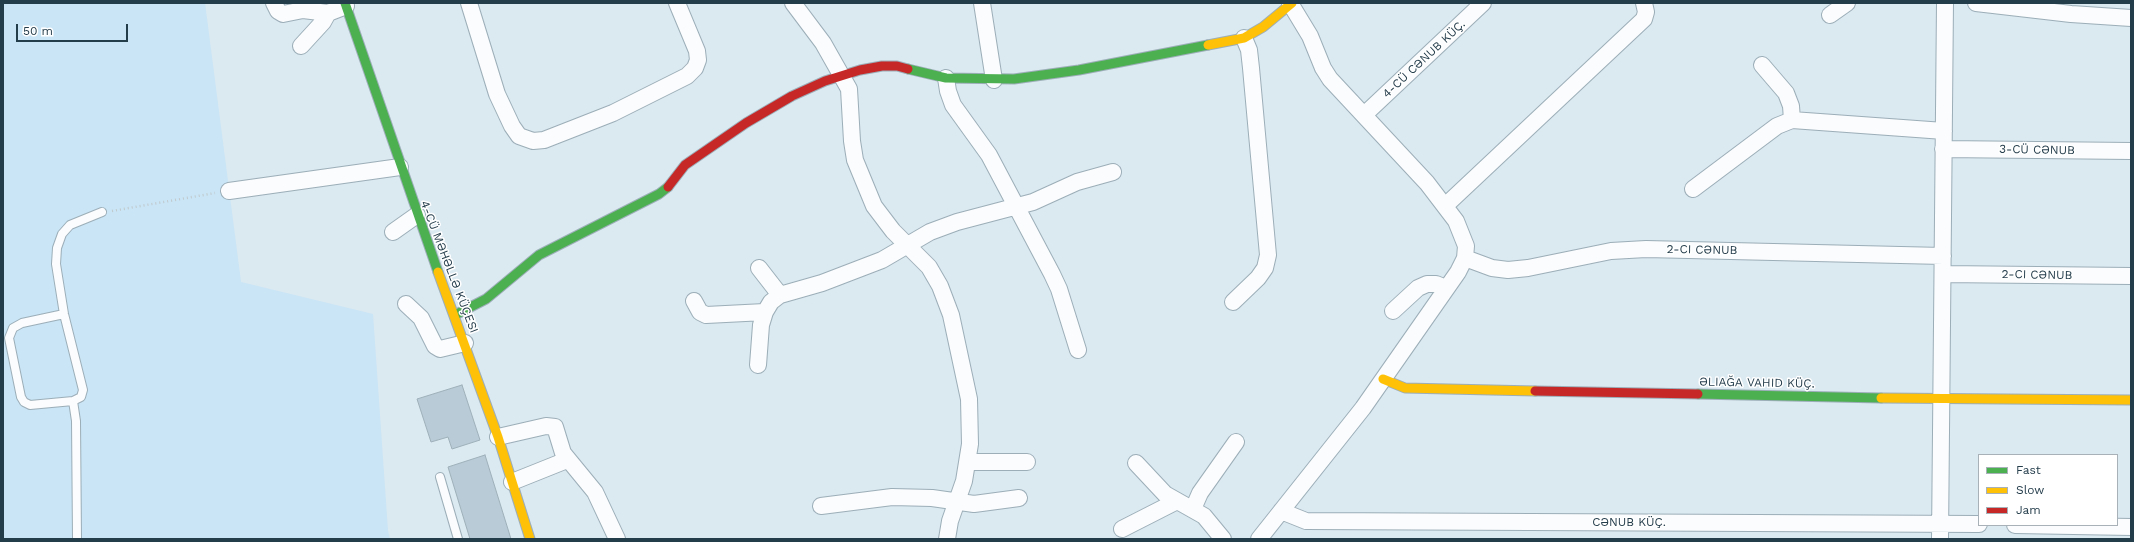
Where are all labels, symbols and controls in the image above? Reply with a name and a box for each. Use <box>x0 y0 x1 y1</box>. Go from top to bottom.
scale bar <box>18 16 130 42</box>
street label: 4-CÜ CƏNUB KÜÇ. <box>1380 17 1468 101</box>
text: 50 m <box>23 24 53 38</box>
street label: 3-CÜ CƏNUB <box>1999 142 2075 158</box>
street label: 4-CÜ MƏHƏLLƏ KÜÇESI <box>417 199 481 335</box>
street label: 2-CI CƏNUB <box>1667 242 1737 258</box>
street label: 2-CI CƏNUB <box>2002 267 2072 283</box>
street label: ƏLIAĞA VAHID KÜÇ. <box>1699 375 1815 391</box>
legend <box>1978 454 2118 526</box>
text: Fast <box>2016 463 2041 477</box>
text: Slow <box>2016 483 2044 497</box>
text: Jam <box>2016 503 2041 517</box>
street label: CƏNUB KÜÇ. <box>1592 515 1666 529</box>

